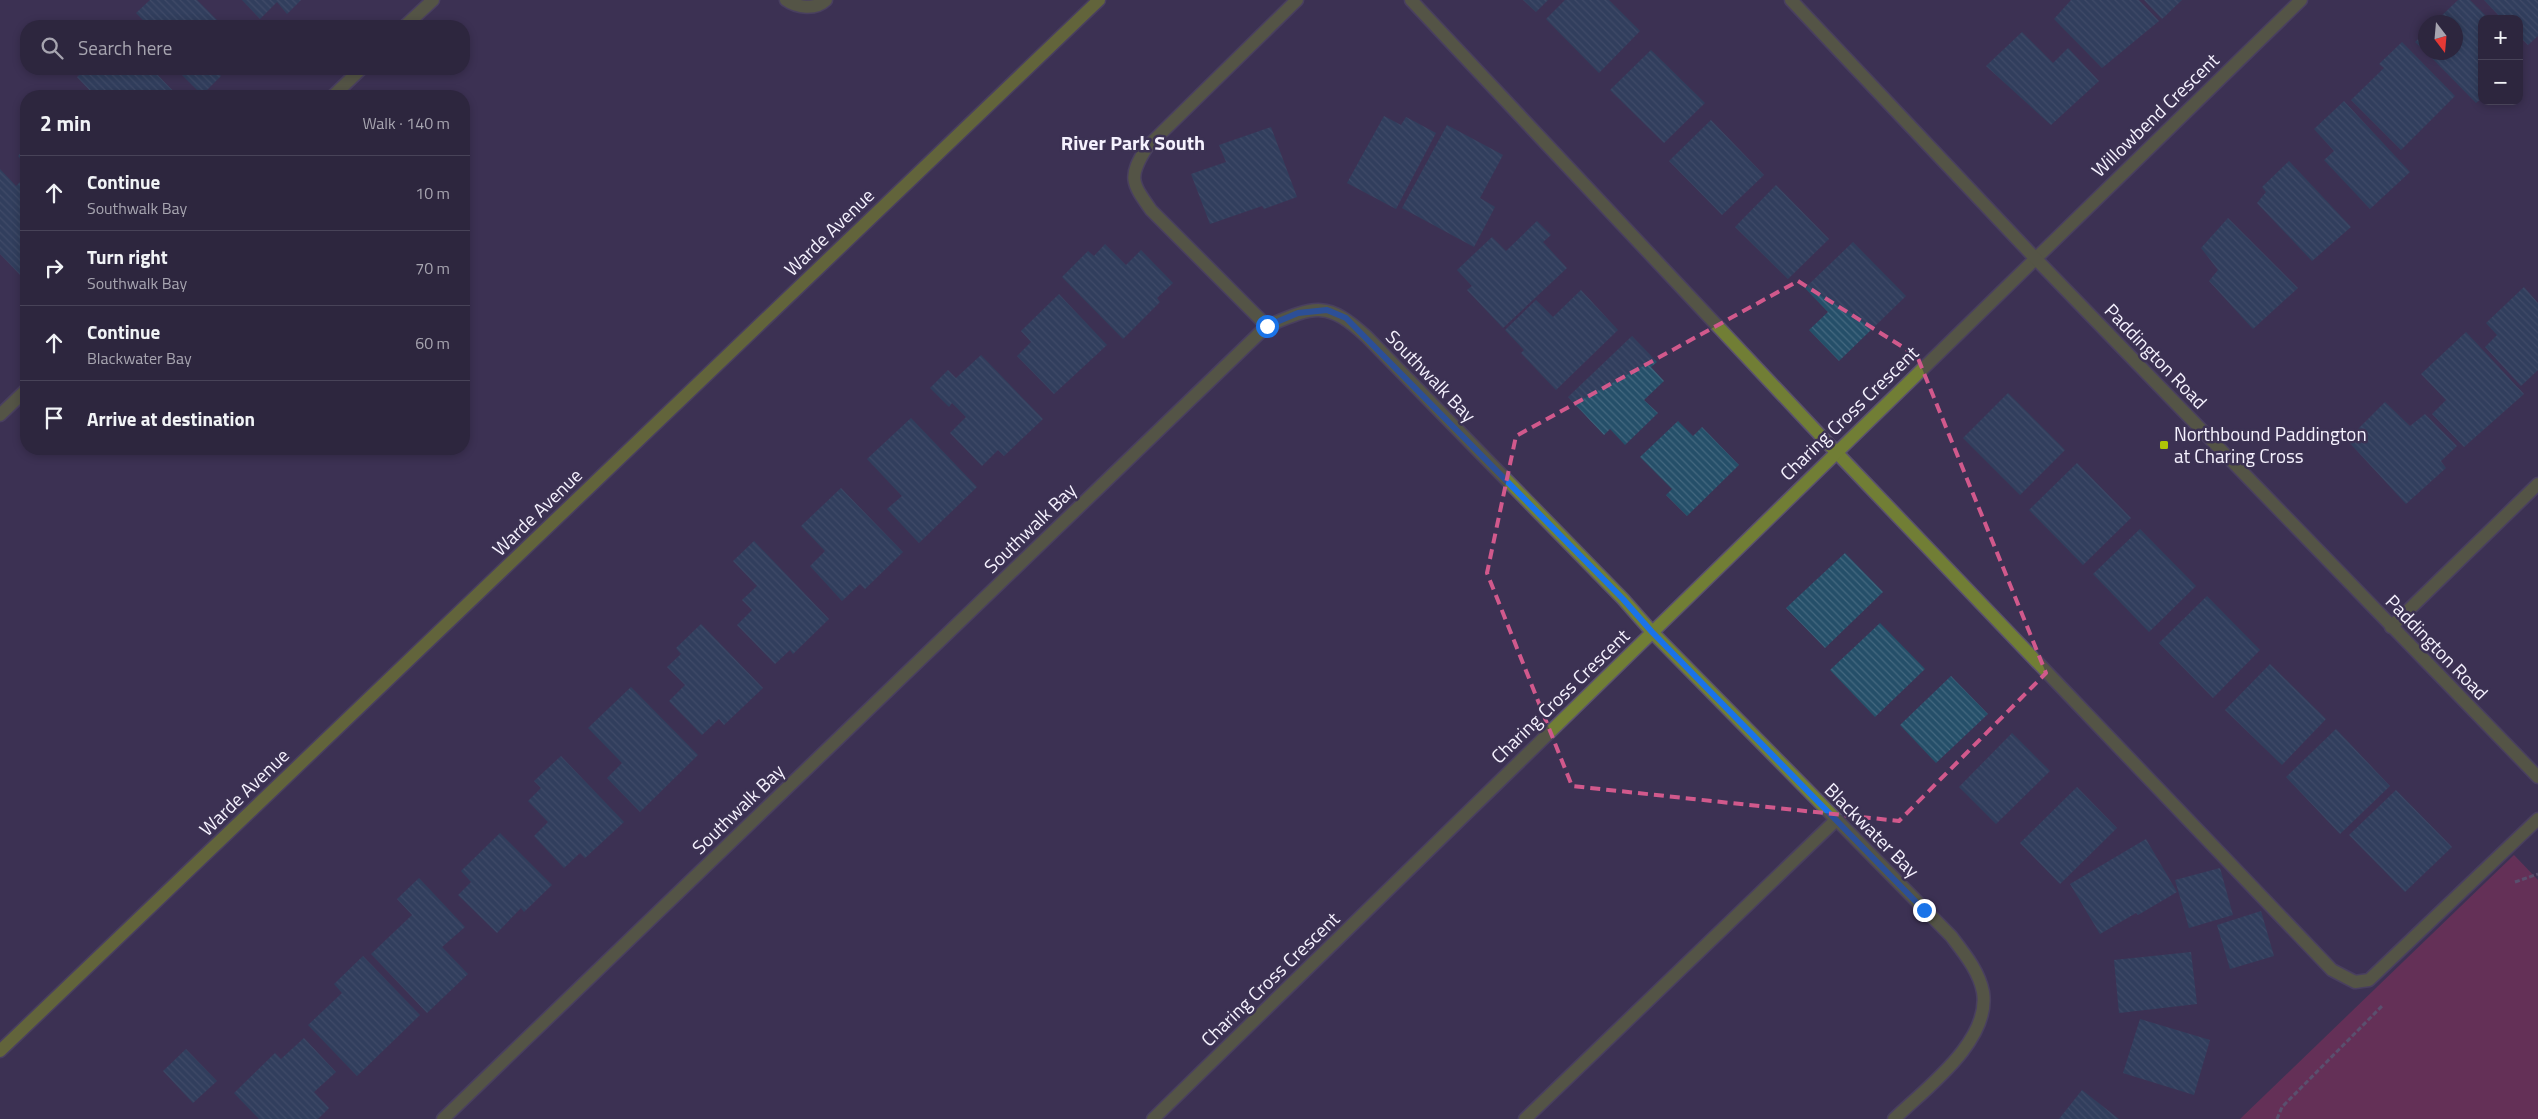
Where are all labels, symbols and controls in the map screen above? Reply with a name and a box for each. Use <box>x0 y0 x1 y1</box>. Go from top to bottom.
north arrow <box>2418 15 2463 60</box>
map controls <box>2478 15 2523 105</box>
button: + <box>2478 15 2523 60</box>
search box <box>20 20 470 75</box>
text: Search here <box>78 33 172 62</box>
icon: search <box>38 34 66 62</box>
street label: Willowbend Crescent <box>2084 46 2225 183</box>
button: − <box>2478 60 2523 105</box>
text: 2 min <box>40 107 91 139</box>
text: Walk · 140 m <box>362 111 450 135</box>
district label: River Park South <box>1061 127 1205 158</box>
text: Continue <box>87 167 160 196</box>
icon: ahead <box>40 179 68 207</box>
text: 10 m <box>415 181 450 205</box>
street label: Warde Avenue <box>777 181 880 282</box>
text: Southwalk Bay <box>87 196 187 220</box>
text: Turn right <box>87 242 168 271</box>
icon: right <box>40 254 68 282</box>
text: 70 m <box>415 256 450 280</box>
text: Southwalk Bay <box>87 271 187 295</box>
street label: Paddington Road <box>2098 296 2214 415</box>
route start <box>1256 315 1279 338</box>
text: Continue <box>87 317 160 346</box>
street label: Southwalk Bay <box>1380 323 1483 429</box>
icon: ahead <box>40 329 68 357</box>
text: 60 m <box>415 331 450 355</box>
street label: Charing Cross Crescent <box>1773 338 1925 487</box>
text: Blackwater Bay <box>87 346 192 370</box>
icon: arrive <box>40 404 68 432</box>
text: Arrive at destination <box>87 404 255 433</box>
place label: Northbound Paddington at Charing Cross <box>2174 419 2367 470</box>
marker: Northbound Paddington at Charing Cross <box>2158 439 2170 451</box>
street label: Warde Avenue <box>485 461 588 562</box>
street label: Southwalk Bay <box>977 476 1083 579</box>
street label: Paddington Road <box>2379 587 2495 706</box>
street label: Charing Cross Crescent <box>1484 621 1636 770</box>
street label: Warde Avenue <box>192 741 295 842</box>
street label: Southwalk Bay <box>685 757 791 860</box>
street label: Blackwater Bay <box>1818 775 1927 884</box>
route end <box>1913 899 1936 922</box>
street label: Charing Cross Crescent <box>1194 904 1346 1053</box>

